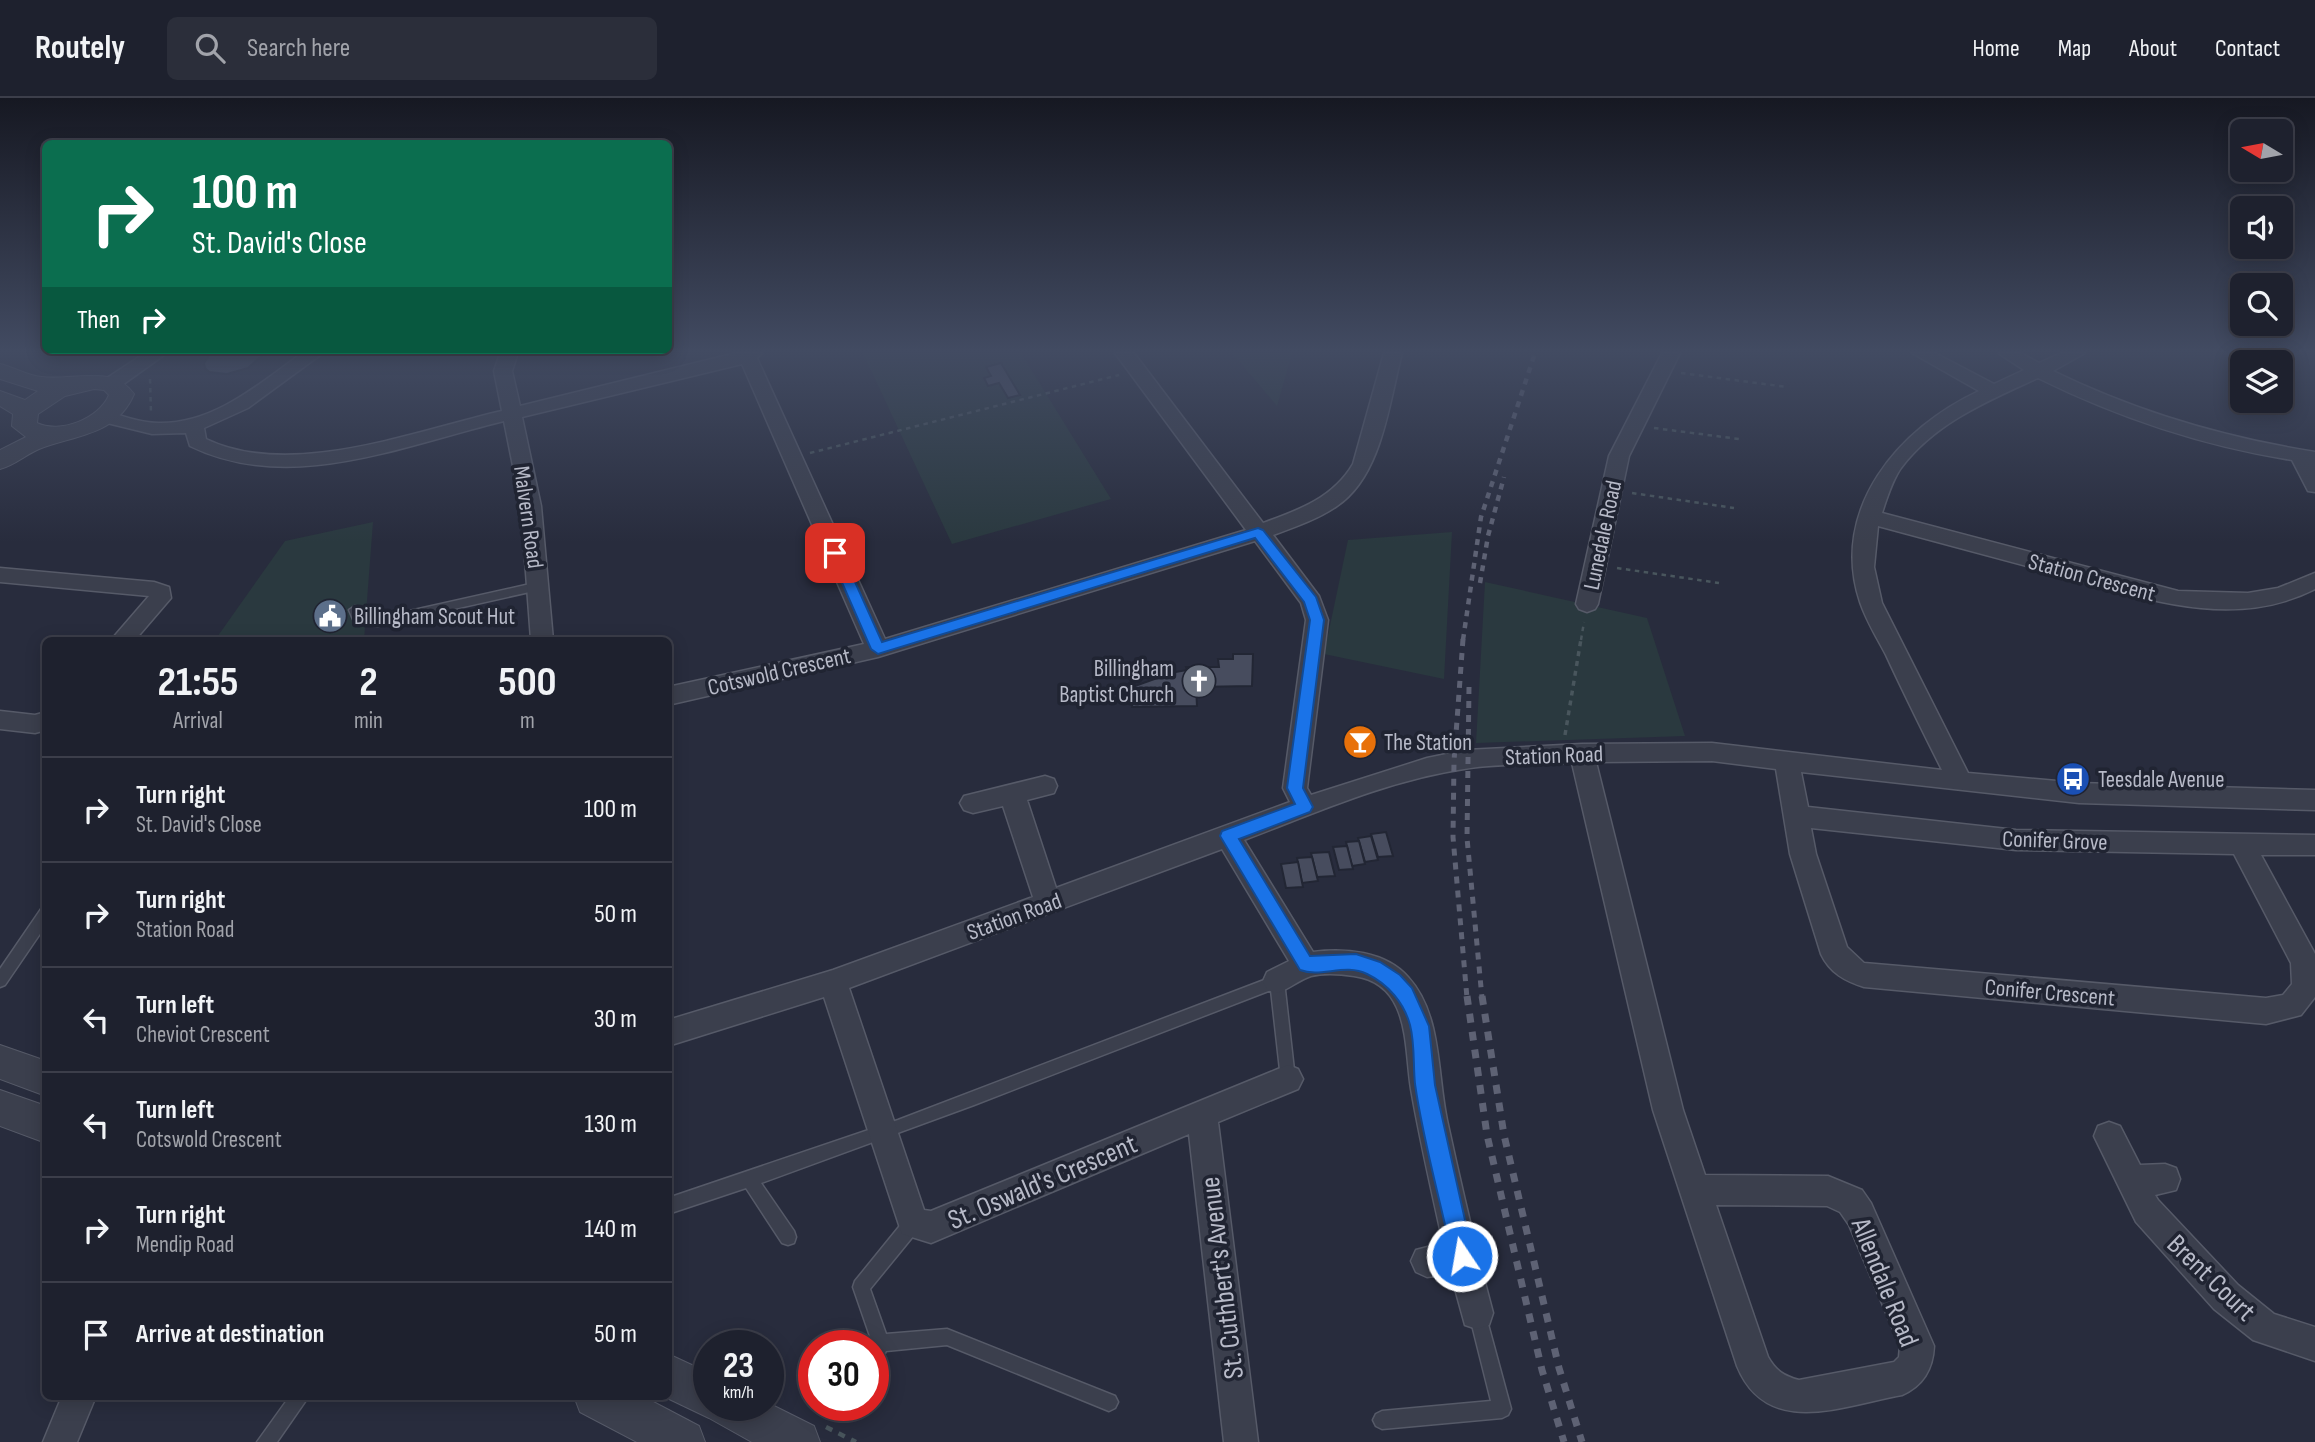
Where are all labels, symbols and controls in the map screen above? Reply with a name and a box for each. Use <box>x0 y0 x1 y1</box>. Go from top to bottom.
search box <box>167 17 657 80</box>
text: Routely <box>35 28 125 68</box>
icon: search <box>191 29 229 67</box>
text: Search here <box>247 33 350 64</box>
text: Home <box>1972 34 2020 63</box>
text: Map <box>2058 34 2091 63</box>
text: About <box>2129 34 2177 63</box>
text: Contact <box>2215 34 2280 63</box>
north arrow <box>2230 119 2292 182</box>
map controls <box>2230 119 2293 413</box>
text: 100 m <box>192 164 298 223</box>
icon: right <box>77 168 168 259</box>
button: sound <box>2230 196 2293 259</box>
text: St. David's Close <box>192 224 367 263</box>
button: search <box>2230 273 2293 336</box>
icon: right <box>134 301 172 339</box>
text: Then <box>77 305 120 336</box>
button: layers <box>2230 350 2293 413</box>
street label: Malvern Road <box>507 464 549 570</box>
street label: Lunedale Road <box>1578 478 1628 592</box>
pin <box>805 523 865 583</box>
icon: arrive <box>816 534 854 572</box>
street label: Station Crescent <box>2025 548 2158 608</box>
public building icon: Billingham Scout Hut <box>311 597 349 635</box>
place label: Billingham Scout Hut <box>354 603 515 631</box>
street label: Cotswold Crescent <box>705 642 853 702</box>
place label: Billingham Baptist Church <box>1059 655 1174 709</box>
text: 21:55 <box>157 657 239 708</box>
text: 2 <box>359 657 378 708</box>
text: 500 <box>498 657 557 708</box>
church icon: Billingham Baptist Church <box>1180 662 1218 700</box>
text: Arrival <box>173 707 223 735</box>
text: min <box>354 707 383 735</box>
text: m <box>520 707 535 735</box>
bar icon: The Station <box>1341 723 1379 761</box>
place label: The Station <box>1384 729 1472 757</box>
street label: Station Road <box>1504 740 1604 772</box>
bus stop icon: Teesdale Avenue <box>2054 760 2092 798</box>
place label: Teesdale Avenue <box>2098 766 2224 794</box>
text: Turn right <box>136 780 225 811</box>
icon: right <box>77 791 115 829</box>
text: 100 m <box>584 794 637 825</box>
text: St. David's Close <box>136 811 262 839</box>
street label: Conifer Grove <box>2002 825 2108 857</box>
text: Turn right <box>136 885 225 916</box>
street label: Station Road <box>963 887 1065 947</box>
icon: right <box>77 896 115 934</box>
text: 50 m <box>594 899 637 930</box>
text: Station Road <box>136 916 234 944</box>
street label: Conifer Crescent <box>1984 973 2116 1013</box>
text: Turn left <box>136 990 214 1021</box>
icon: left <box>77 1001 115 1039</box>
text: 30 m <box>594 1004 637 1035</box>
text: Cheviot Crescent <box>136 1021 270 1049</box>
text: Turn left <box>136 1095 214 1126</box>
icon: left <box>77 1106 115 1144</box>
text: 130 m <box>585 1109 637 1140</box>
text: Cotswold Crescent <box>136 1126 282 1154</box>
street label: St. Oswald's Crescent <box>943 1128 1142 1237</box>
street label: St. Cuthbert's Avenue <box>1194 1175 1251 1381</box>
text: Turn right <box>136 1200 225 1231</box>
icon: right <box>77 1211 115 1249</box>
street label: Allendale Road <box>1843 1212 1925 1352</box>
text: 140 m <box>585 1214 637 1245</box>
position arrow <box>1425 1219 1499 1293</box>
street label: Brent Court <box>2160 1228 2262 1328</box>
text: Mendip Road <box>136 1231 234 1259</box>
icon: arrive <box>77 1316 115 1354</box>
text: Arrive at destination <box>136 1319 324 1350</box>
text: 50 m <box>594 1319 637 1350</box>
speed limit sign: 30 <box>798 1330 889 1421</box>
text: 23 <box>723 1345 754 1388</box>
text: km/h <box>723 1382 754 1403</box>

